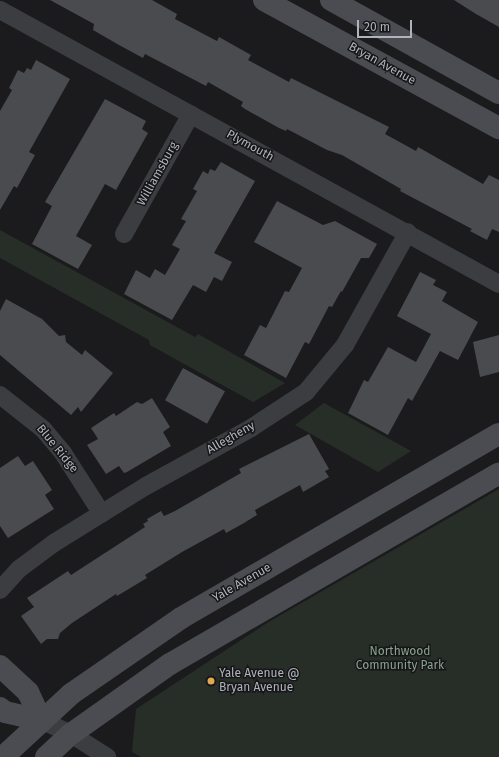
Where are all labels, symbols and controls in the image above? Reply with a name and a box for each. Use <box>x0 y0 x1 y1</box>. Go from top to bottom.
scale bar <box>359 12 414 38</box>
text: 20 m <box>364 20 390 34</box>
street label: Bryan Avenue <box>346 40 418 88</box>
street label: Plymouth <box>224 127 276 165</box>
street label: Williamsburg <box>135 139 181 209</box>
street label: Allegheny <box>204 419 258 457</box>
street label: Blue Ridge <box>33 422 81 476</box>
street label: Yale Avenue <box>210 560 274 606</box>
park label: Northwood Community Park <box>356 645 444 673</box>
place label: Yale Avenue @ Bryan Avenue <box>219 667 299 695</box>
marker: Yale Avenue @ Bryan Avenue <box>206 676 216 686</box>

